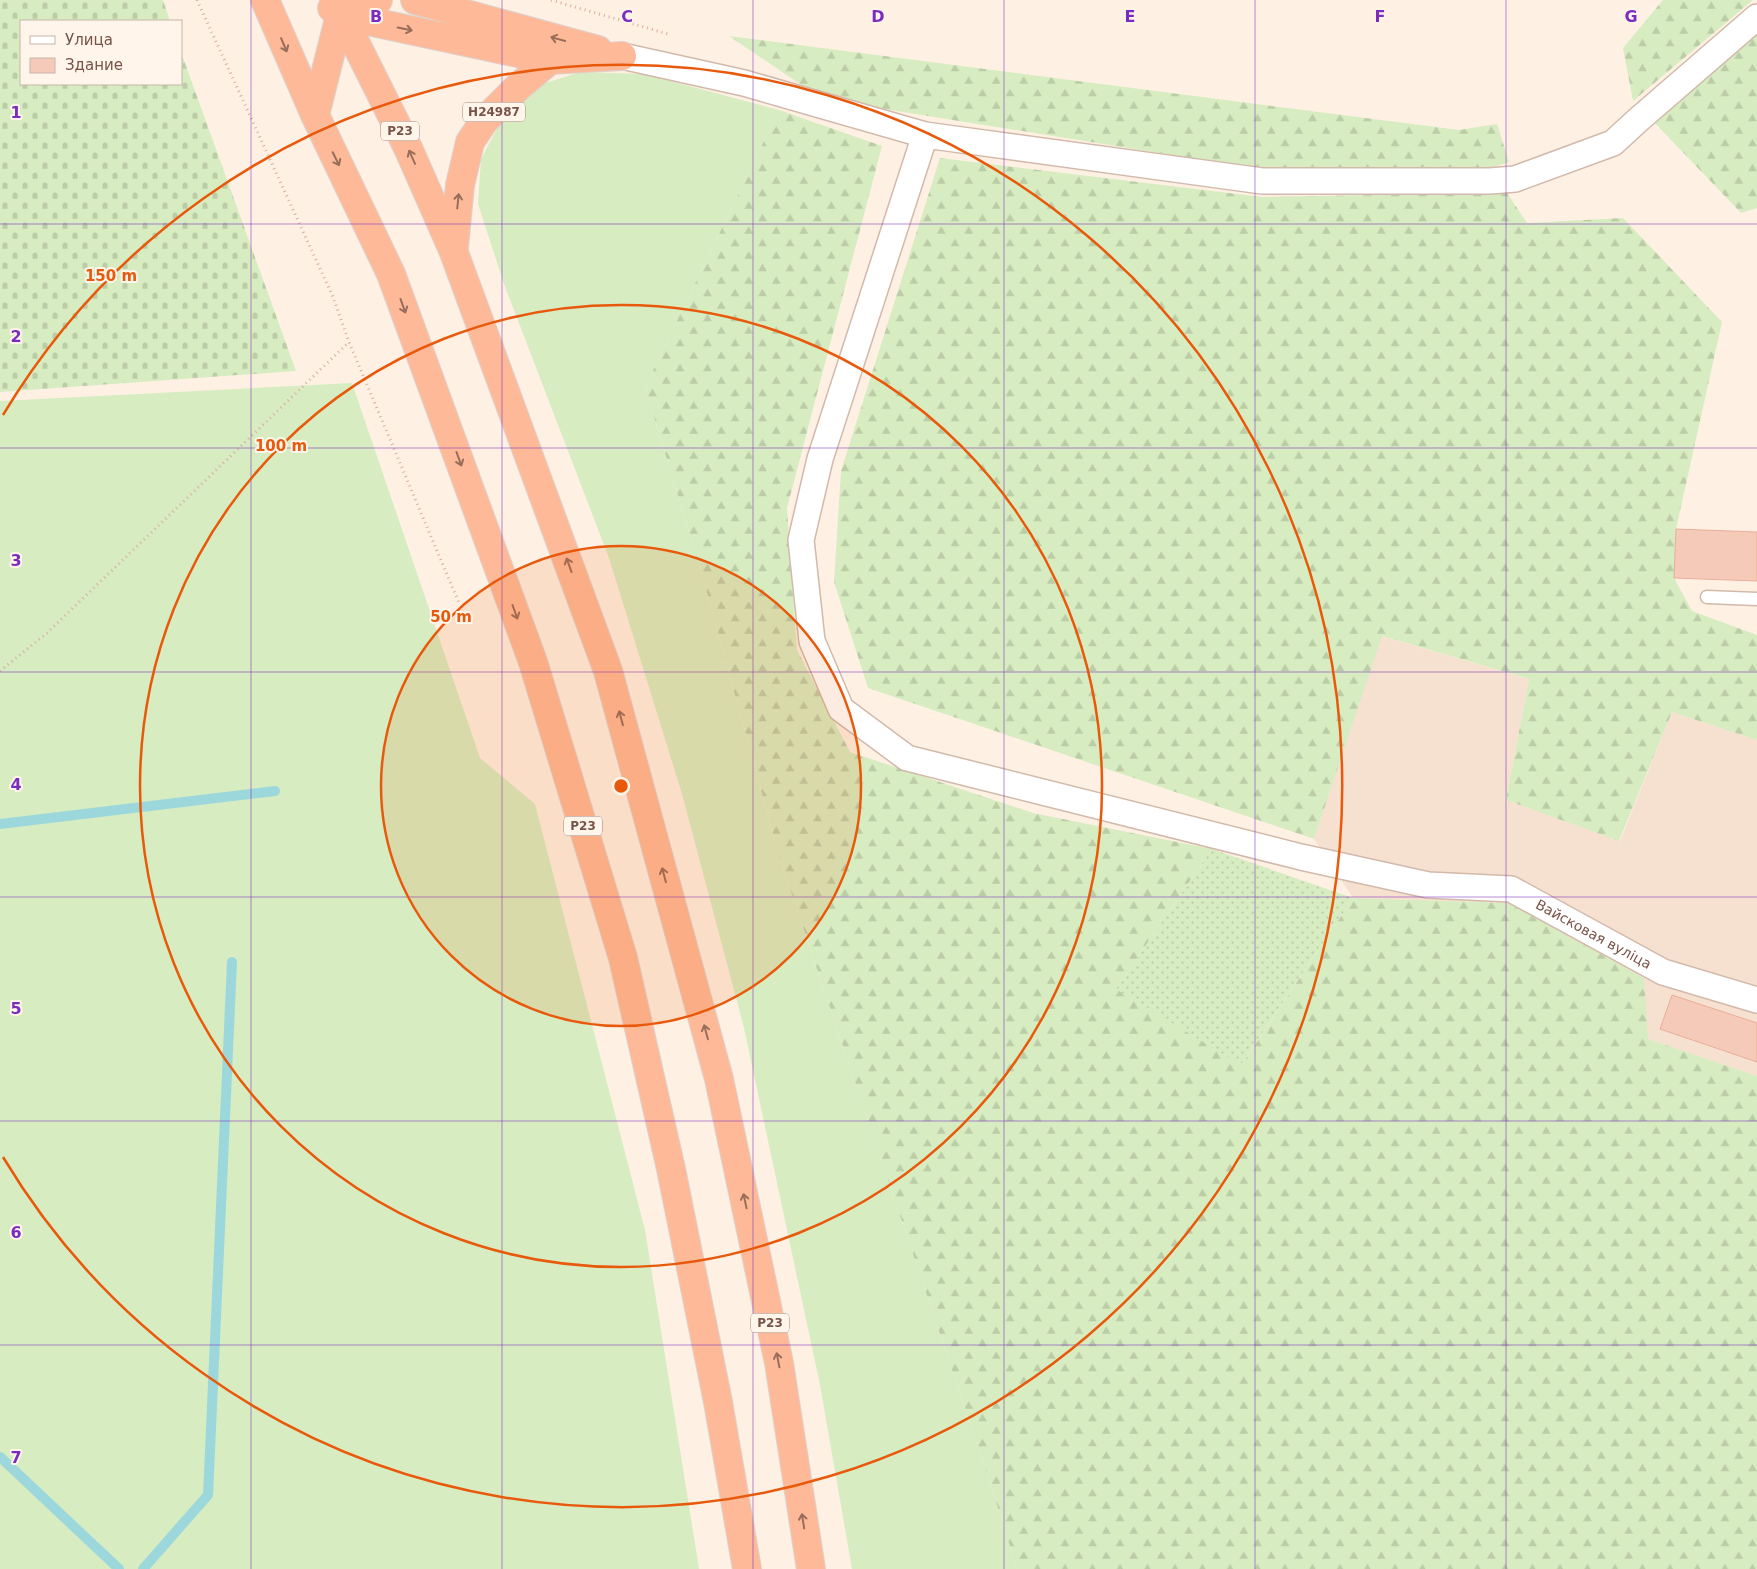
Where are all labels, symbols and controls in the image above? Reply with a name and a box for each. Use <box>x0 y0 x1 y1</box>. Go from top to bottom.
text: B <box>370 7 382 26</box>
text: C <box>621 7 633 26</box>
text: D <box>871 7 885 26</box>
text: E <box>1125 7 1135 26</box>
text: F <box>1375 7 1385 26</box>
text: G <box>1624 7 1638 26</box>
legend <box>20 20 182 85</box>
one-way arrow <box>397 24 413 34</box>
text: Улица <box>65 31 113 49</box>
one-way arrow <box>550 34 566 43</box>
one-way arrow <box>280 37 290 52</box>
text: Здание <box>65 56 123 74</box>
road number: Н24987 <box>463 102 525 121</box>
text: 1 <box>10 103 22 122</box>
road number: Р23 <box>381 122 419 140</box>
one-way arrow <box>407 150 417 165</box>
one-way arrow <box>331 151 341 166</box>
one-way arrow <box>453 194 463 210</box>
text: 150 m <box>85 267 137 285</box>
one-way arrow <box>399 298 408 314</box>
text: 2 <box>10 327 22 346</box>
text: 100 m <box>255 437 307 455</box>
one-way arrow <box>455 451 464 466</box>
text: 3 <box>10 551 22 570</box>
one-way arrow <box>564 557 573 573</box>
one-way arrow <box>511 603 520 619</box>
text: 50 m <box>430 608 472 626</box>
one-way arrow <box>616 711 625 727</box>
text: 4 <box>10 775 22 794</box>
centre of rings <box>612 777 630 795</box>
road number: Р23 <box>564 816 602 836</box>
one-way arrow <box>658 868 668 884</box>
street label: Вайсковая вуліца <box>1533 896 1654 972</box>
text: 5 <box>10 999 22 1018</box>
one-way arrow <box>701 1025 710 1041</box>
one-way arrow <box>739 1194 749 1210</box>
text: 6 <box>10 1223 22 1242</box>
road number: Р23 <box>751 1314 789 1332</box>
one-way arrow <box>773 1353 782 1369</box>
text: 7 <box>10 1448 22 1467</box>
one-way arrow <box>798 1513 808 1529</box>

